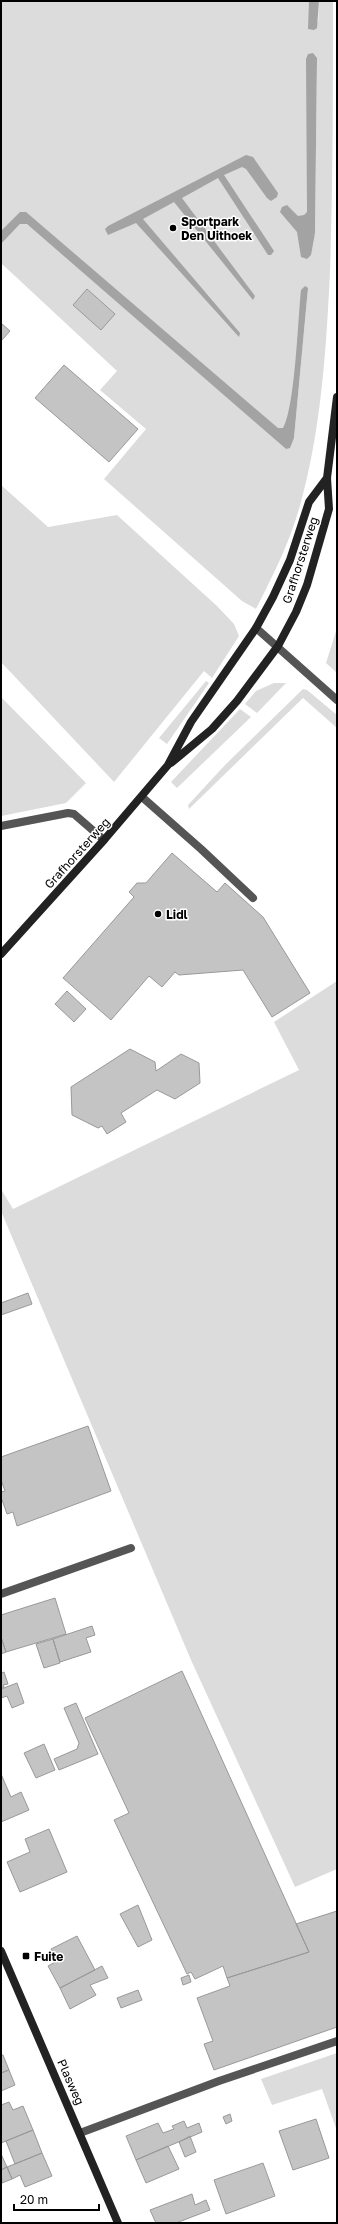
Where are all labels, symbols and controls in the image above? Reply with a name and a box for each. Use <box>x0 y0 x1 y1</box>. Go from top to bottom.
place label: Sportpark Den Uithoek <box>181 214 252 243</box>
marker: Sportpark Den Uithoek <box>168 223 178 233</box>
street label: Grafhorsterweg <box>279 515 321 605</box>
street label: Grafhorsterweg <box>41 814 113 892</box>
place label: Lidl <box>166 907 188 922</box>
marker: Lidl <box>153 909 163 919</box>
place label: Fuite <box>34 1949 63 1964</box>
marker: Fuite <box>21 1951 31 1961</box>
street label: Plasweg <box>54 2057 88 2107</box>
scale bar <box>14 2186 99 2212</box>
text: 20 m <box>20 2192 48 2207</box>

